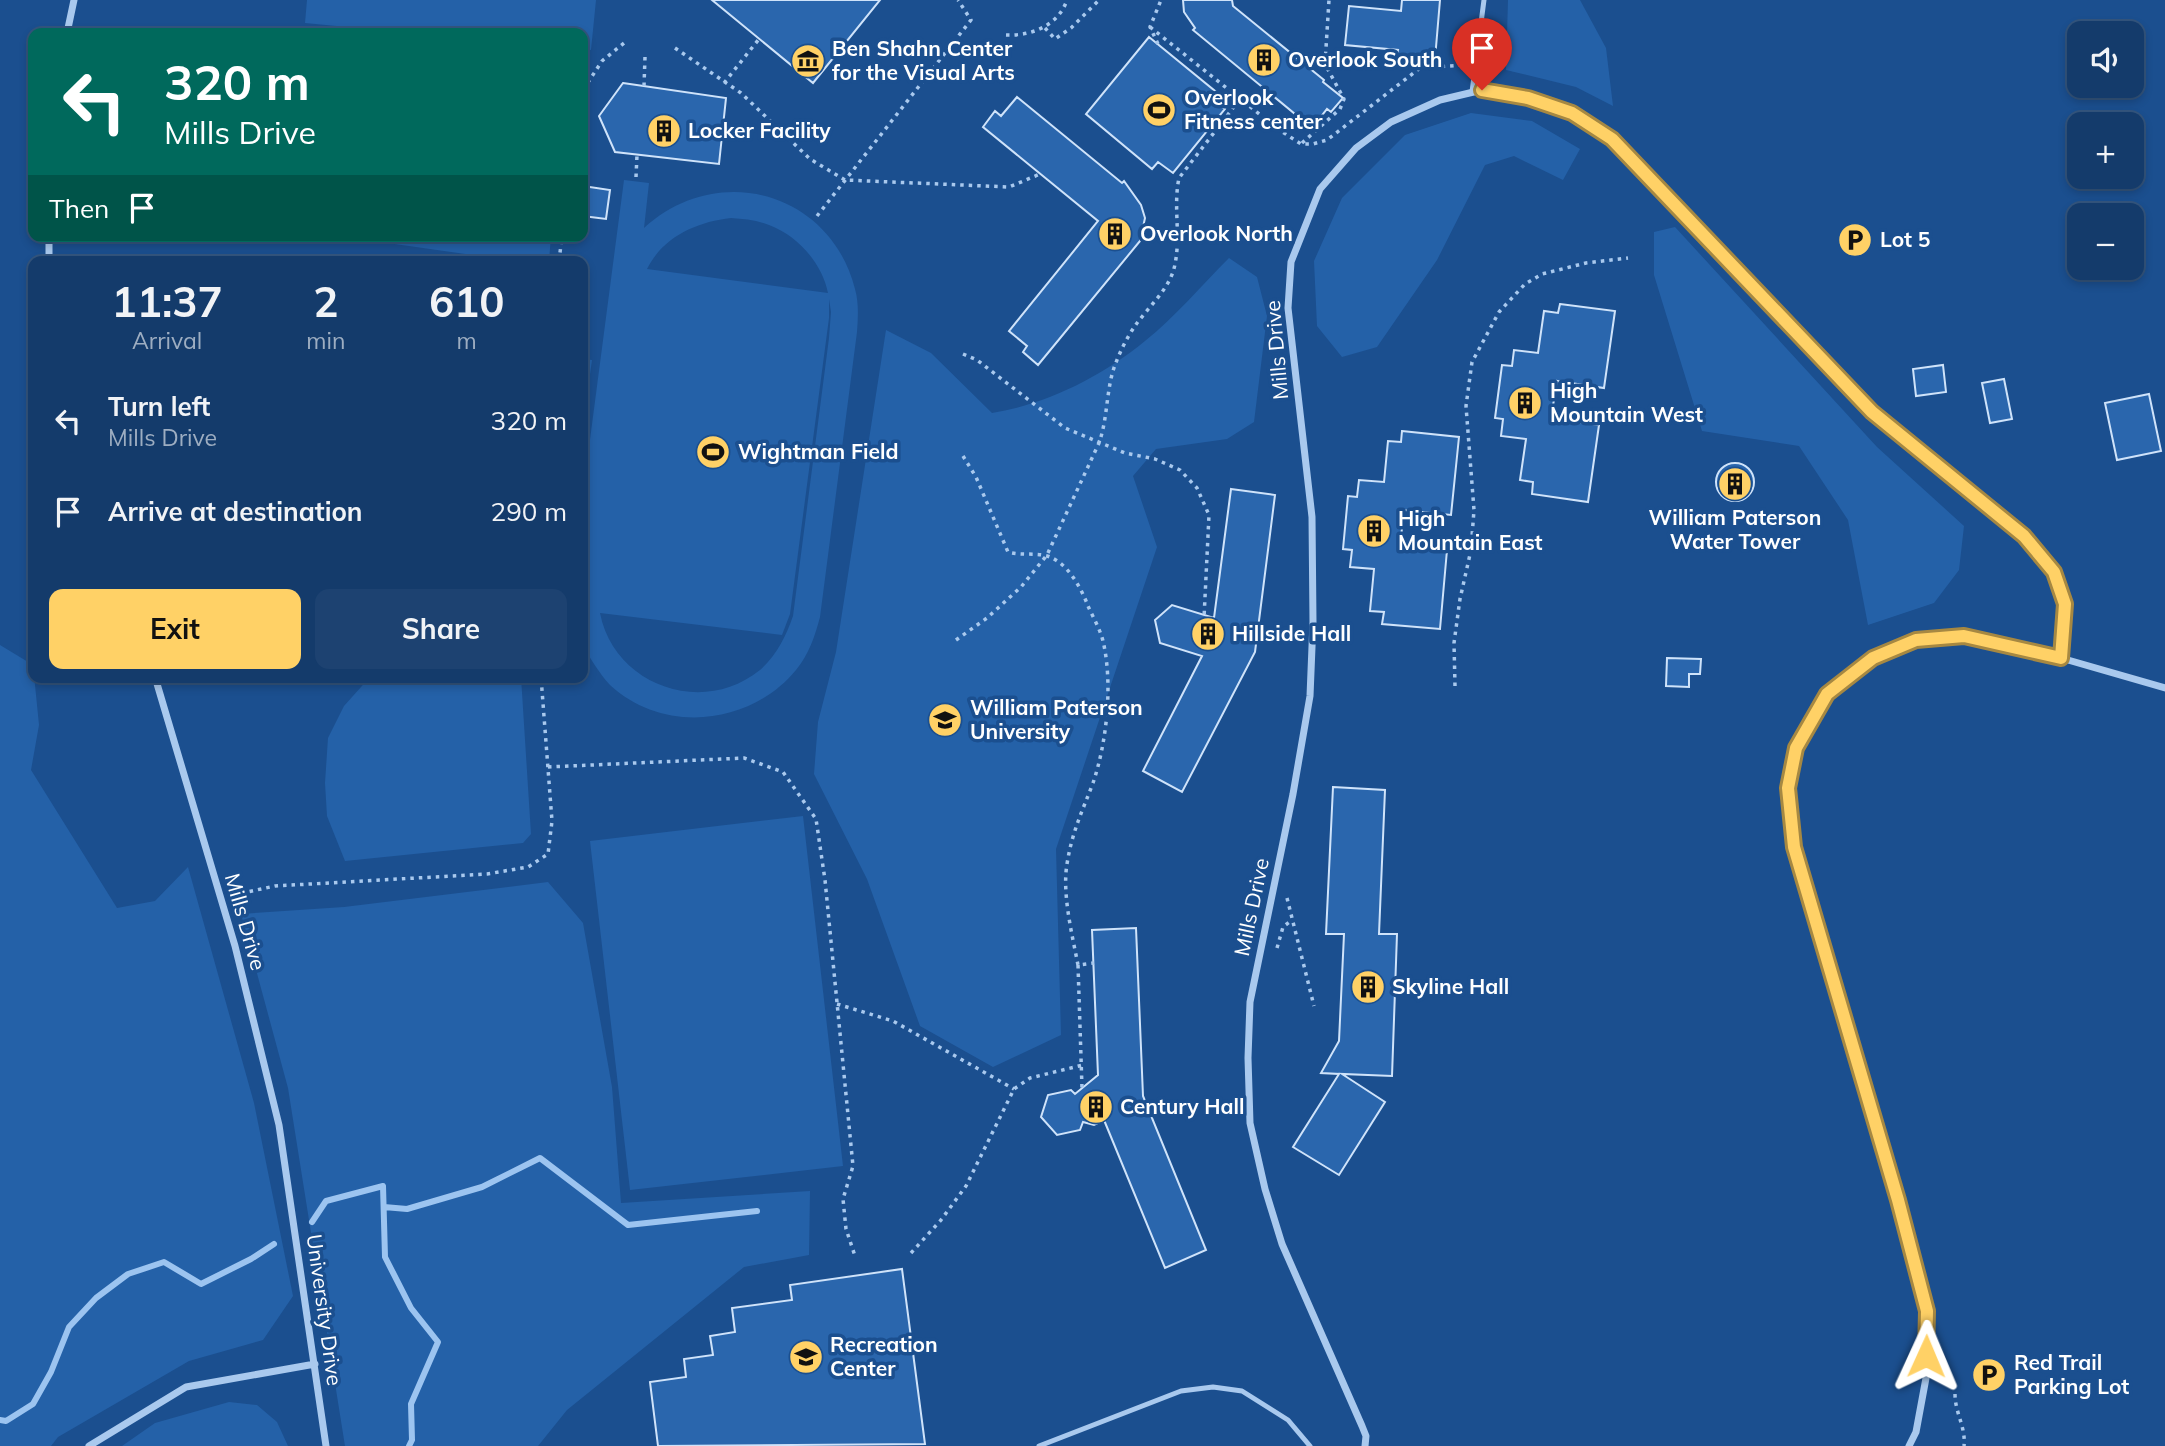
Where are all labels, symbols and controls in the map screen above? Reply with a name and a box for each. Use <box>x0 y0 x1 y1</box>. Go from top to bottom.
pin <box>1452 18 1512 90</box>
map controls <box>2067 21 2144 280</box>
button: sound <box>2067 21 2144 98</box>
icon: arrive <box>1463 29 1501 67</box>
place label: Ben Shahn Center for the Visual Arts <box>832 35 1015 85</box>
building icon: Overlook South <box>1245 41 1283 79</box>
museum icon: Ben Shahn Center for the Visual Arts <box>789 42 827 80</box>
place label: Overlook South <box>1288 46 1442 72</box>
text: 320 m <box>164 51 310 112</box>
icon: left <box>49 56 140 147</box>
place label: Overlook Fitness center <box>1184 84 1323 134</box>
sports icon: Overlook Fitness center <box>1140 91 1178 129</box>
text: Mills Drive <box>164 112 316 152</box>
building icon: Locker Facility <box>645 112 683 150</box>
button: + <box>2067 112 2144 189</box>
place label: Locker Facility <box>688 117 831 143</box>
icon: arrive <box>123 189 161 227</box>
text: Then <box>49 192 109 225</box>
button: − <box>2067 203 2144 280</box>
building icon: Overlook North <box>1096 215 1134 253</box>
place label: Overlook North <box>1140 220 1293 246</box>
parking icon: Lot 5 <box>1836 221 1874 259</box>
place label: Lot 5 <box>1880 226 1930 252</box>
text: 11:37 <box>112 275 223 328</box>
text: 2 <box>313 275 338 328</box>
text: 610 <box>429 275 504 328</box>
street label: Mills Drive <box>1259 299 1293 401</box>
text: Arrival <box>132 326 202 355</box>
text: min <box>306 326 345 355</box>
text: m <box>457 326 477 355</box>
place label: High Mountain West <box>1550 377 1703 427</box>
building icon: High Mountain West <box>1506 384 1544 422</box>
text: Turn left <box>108 390 210 423</box>
icon: left <box>49 402 87 440</box>
text: 320 m <box>491 404 567 437</box>
text: Mills Drive <box>108 423 217 452</box>
sports icon: Wightman Field <box>694 433 732 471</box>
place label: Wightman Field <box>738 438 899 464</box>
building icon: William Paterson Water Tower <box>1716 465 1754 503</box>
icon: arrive <box>49 493 87 531</box>
text: Arrive at destination <box>108 495 363 528</box>
text: 290 m <box>491 495 567 528</box>
place label: William Paterson Water Tower <box>1649 504 1821 554</box>
place label: High Mountain East <box>1398 505 1543 555</box>
building icon: High Mountain East <box>1355 512 1393 550</box>
button: Exit <box>49 589 301 669</box>
button: Share <box>315 589 567 669</box>
building icon: Hillside Hall <box>1189 615 1227 653</box>
place label: Hillside Hall <box>1232 620 1351 646</box>
place label: William Paterson University <box>970 694 1143 744</box>
school or university icon: William Paterson University <box>926 701 964 739</box>
street label: Mills Drive <box>1228 855 1274 958</box>
street label: Mills Drive <box>220 870 272 973</box>
building icon: Skyline Hall <box>1349 968 1387 1006</box>
place label: Skyline Hall <box>1392 973 1509 999</box>
building icon: Century Hall <box>1077 1088 1115 1126</box>
place label: Century Hall <box>1120 1093 1245 1119</box>
street label: University Drive <box>301 1232 348 1387</box>
position arrow <box>1889 1319 1963 1393</box>
place label: Recreation Center <box>830 1331 938 1381</box>
school or university icon: Recreation Center <box>787 1338 825 1376</box>
place label: Red Trail Parking Lot <box>2014 1349 2129 1399</box>
parking icon: Red Trail Parking Lot <box>1970 1356 2008 1394</box>

